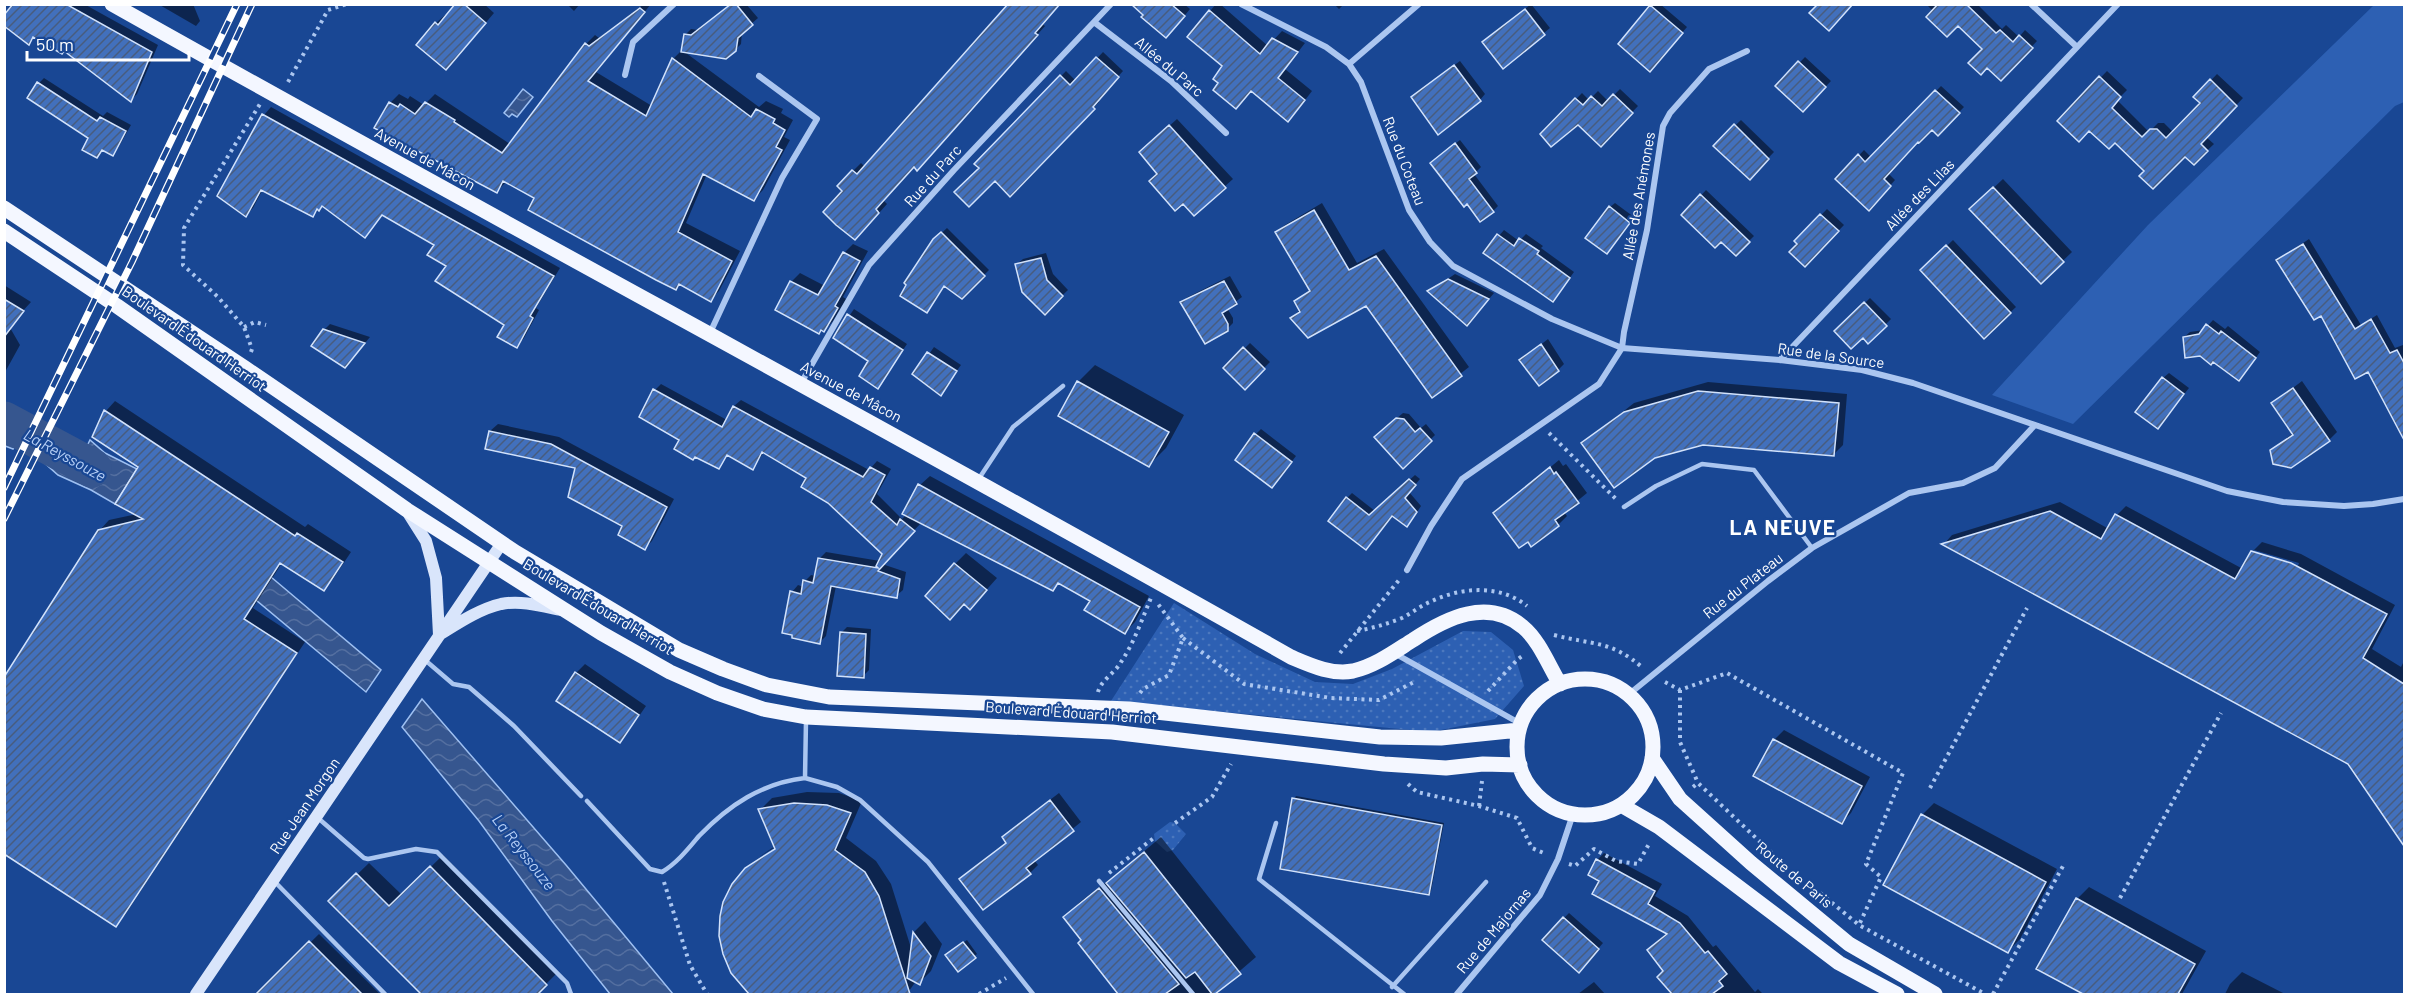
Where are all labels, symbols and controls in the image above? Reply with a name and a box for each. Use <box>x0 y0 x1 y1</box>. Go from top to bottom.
scale bar <box>27 24 189 62</box>
street label: Allée du Parc <box>1132 32 1208 100</box>
text: 50 m <box>36 33 74 55</box>
street label: Rue du Coteau <box>1380 114 1430 208</box>
street label: Avenue de Mâcon <box>372 123 479 193</box>
street label: Allée des Anémones <box>1618 130 1658 261</box>
street label: Rue du Parc <box>900 141 965 210</box>
street label: Allée des Lilas <box>1881 155 1958 234</box>
street label: Boulevard Édouard Herriot <box>119 282 270 395</box>
street label: Rue de la Source <box>1777 339 1886 371</box>
street label: Avenue de Mâcon <box>798 357 905 425</box>
water label: La Reyssouze <box>21 424 110 485</box>
district label: LA NEUVE <box>1729 514 1837 539</box>
street label: Rue du Plateau <box>1699 548 1786 622</box>
street label: Boulevard Édouard Herriot <box>520 554 677 658</box>
street label: Boulevard Édouard Herriot <box>985 697 1157 727</box>
street label: Rue Jean Morgon <box>265 754 343 857</box>
water label: La Reyssouze <box>489 810 560 893</box>
street label: Route de Paris <box>1753 837 1836 911</box>
street label: Rue de Majornas <box>1452 884 1534 977</box>

